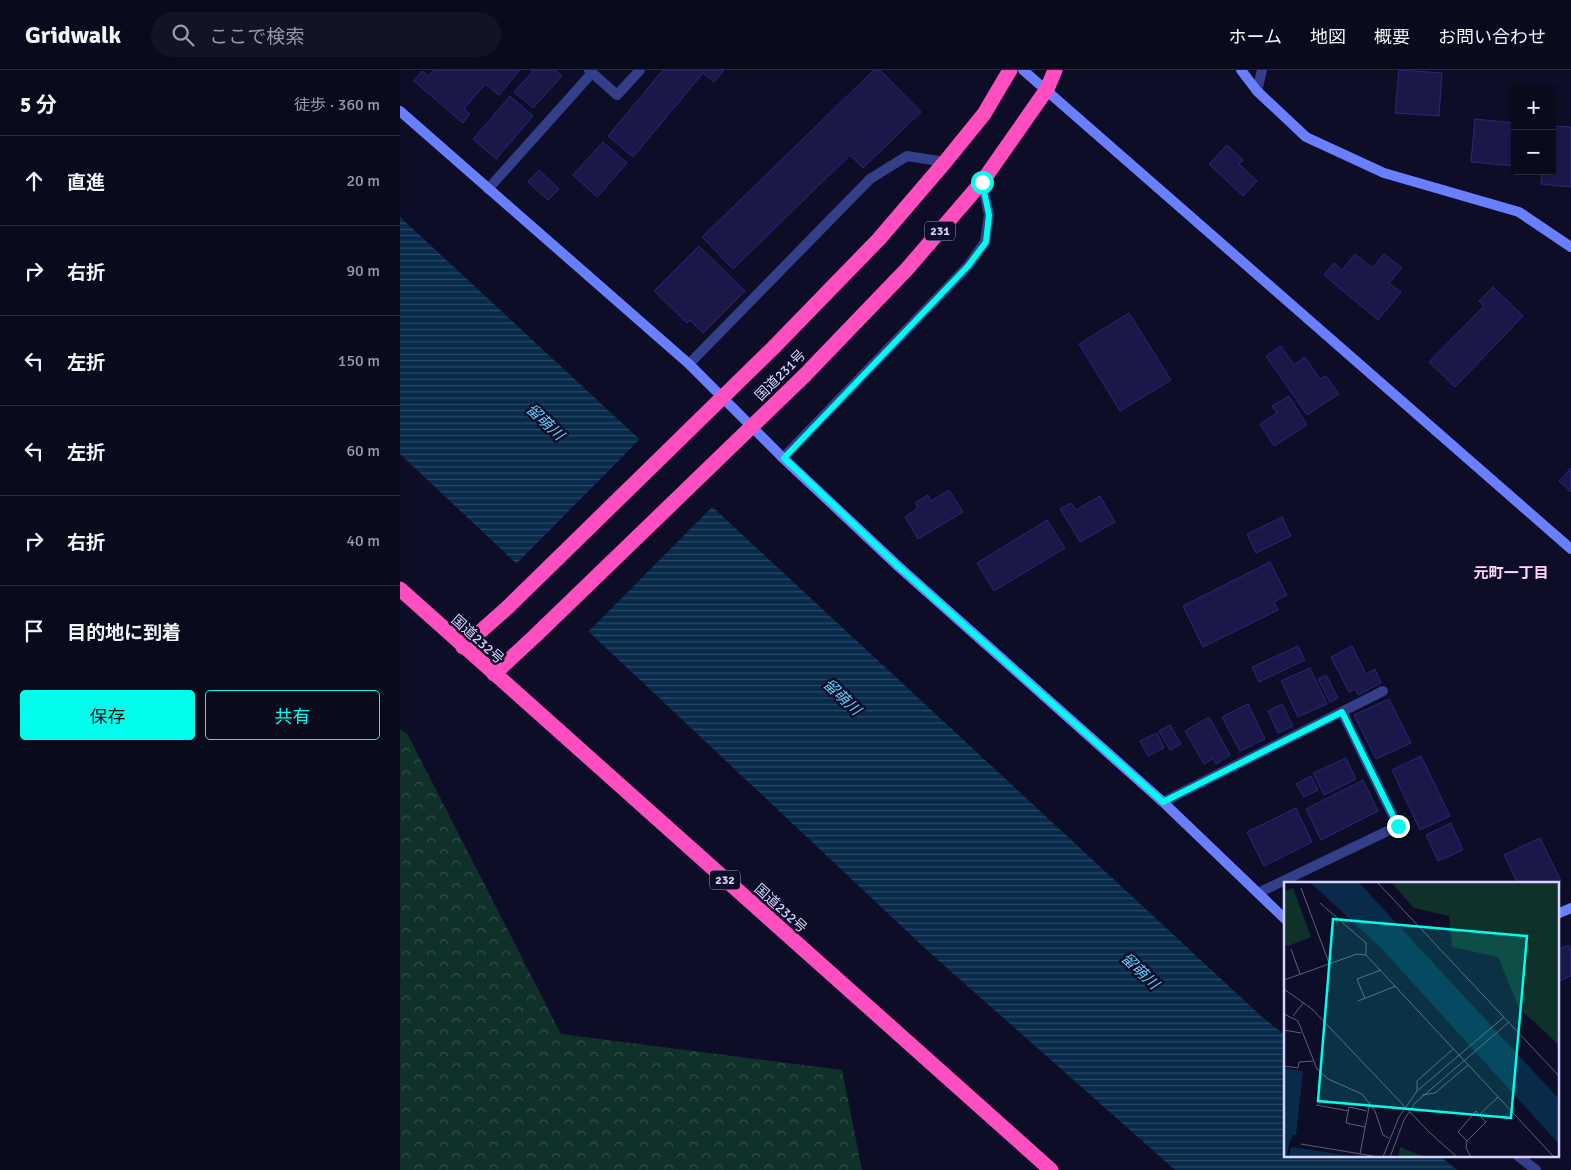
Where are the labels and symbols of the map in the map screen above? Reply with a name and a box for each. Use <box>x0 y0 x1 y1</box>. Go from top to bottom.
route start <box>971 171 994 194</box>
road number: 231 <box>925 222 955 240</box>
street label: 国道231号 <box>751 346 809 404</box>
water label: 留萌川 <box>522 400 569 445</box>
district label: 元町一丁目 <box>1473 564 1549 582</box>
street label: 国道232号 <box>448 611 507 667</box>
water label: 留萌川 <box>819 675 866 720</box>
route end <box>1387 815 1410 838</box>
road number: 232 <box>710 870 740 890</box>
street label: 国道232号 <box>751 880 810 936</box>
inset map <box>1284 882 1558 1158</box>
water label: 留萌川 <box>1117 949 1164 994</box>

